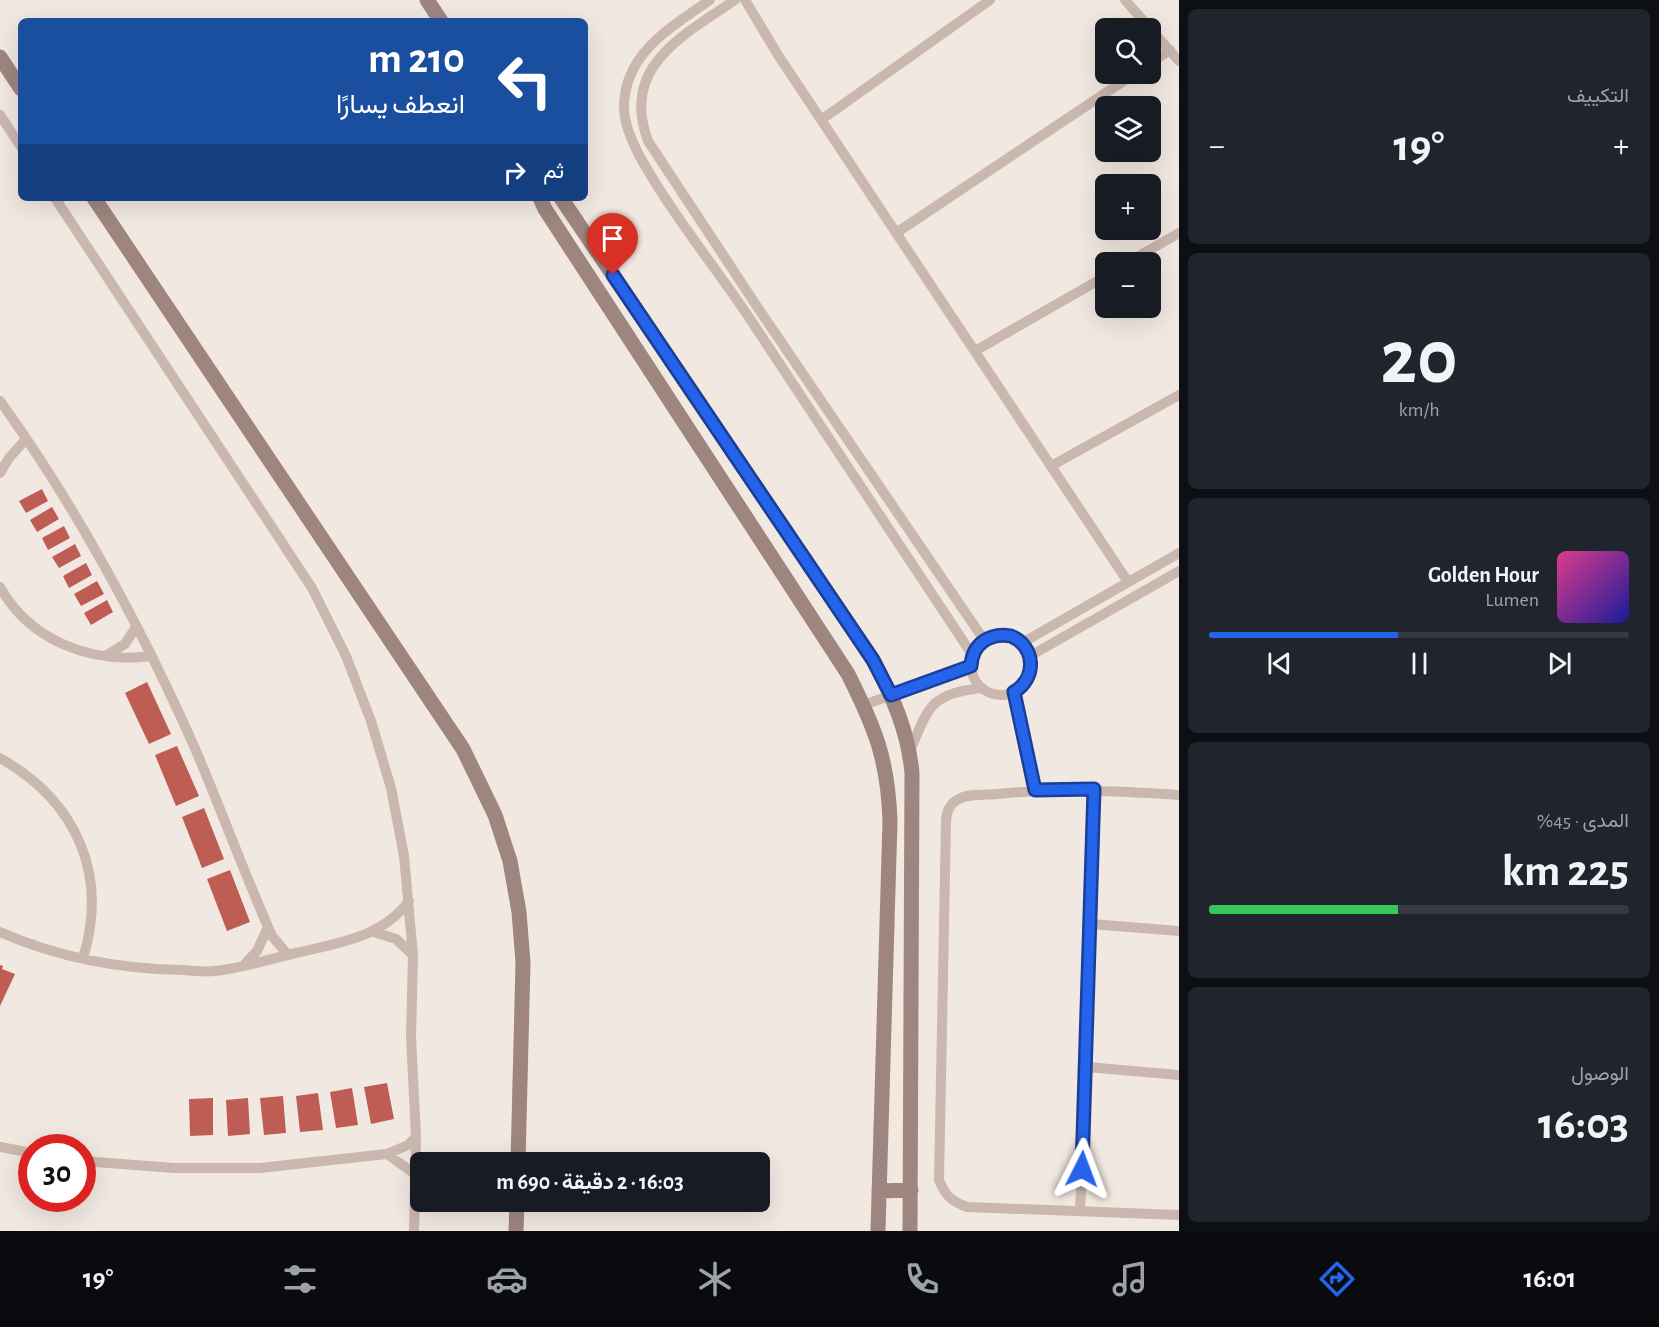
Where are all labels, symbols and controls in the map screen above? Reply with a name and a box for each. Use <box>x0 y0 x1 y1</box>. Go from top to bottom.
map controls <box>1095 18 1161 318</box>
button: search <box>1095 18 1161 84</box>
text: 210 m <box>368 38 465 80</box>
icon: left <box>486 42 564 120</box>
text: التكييف <box>1567 86 1629 106</box>
text: انعطف يسارًا <box>336 91 465 118</box>
button: layers <box>1095 96 1161 162</box>
text: 19° <box>1393 124 1445 169</box>
text: − <box>1209 130 1225 163</box>
text: + <box>1613 130 1629 163</box>
icon: right <box>498 156 531 189</box>
text: ثم <box>543 160 564 182</box>
button: + <box>1095 174 1161 240</box>
pin <box>587 213 638 275</box>
icon: arrive <box>596 222 629 255</box>
button: − <box>1095 252 1161 318</box>
text: 20 <box>1380 320 1458 398</box>
text: km/h <box>1398 400 1440 420</box>
text: Golden Hour <box>1428 564 1539 586</box>
text: Lumen <box>1485 590 1539 610</box>
icon: previous <box>1263 647 1296 680</box>
icon: pause <box>1403 647 1436 680</box>
icon: next <box>1543 647 1576 680</box>
text: المدى · 45% <box>1537 811 1629 831</box>
text: 225 km <box>1502 849 1629 894</box>
text: الوصول <box>1571 1064 1629 1084</box>
text: 16:03 <box>1538 1102 1629 1147</box>
speed limit sign: 30 <box>18 1134 96 1212</box>
position arrow <box>1050 1137 1114 1201</box>
text: 16:03 · 2 دقيقة · 690 m <box>496 1171 684 1193</box>
icon: filters <box>279 1258 321 1300</box>
icon: car <box>486 1258 528 1300</box>
icon: climate <box>694 1258 736 1300</box>
icon: phone <box>901 1258 943 1300</box>
icon: music <box>1109 1258 1151 1300</box>
icon: directions <box>1316 1258 1358 1300</box>
text: 19° <box>83 1265 113 1292</box>
text: 16:01 <box>1524 1265 1576 1292</box>

